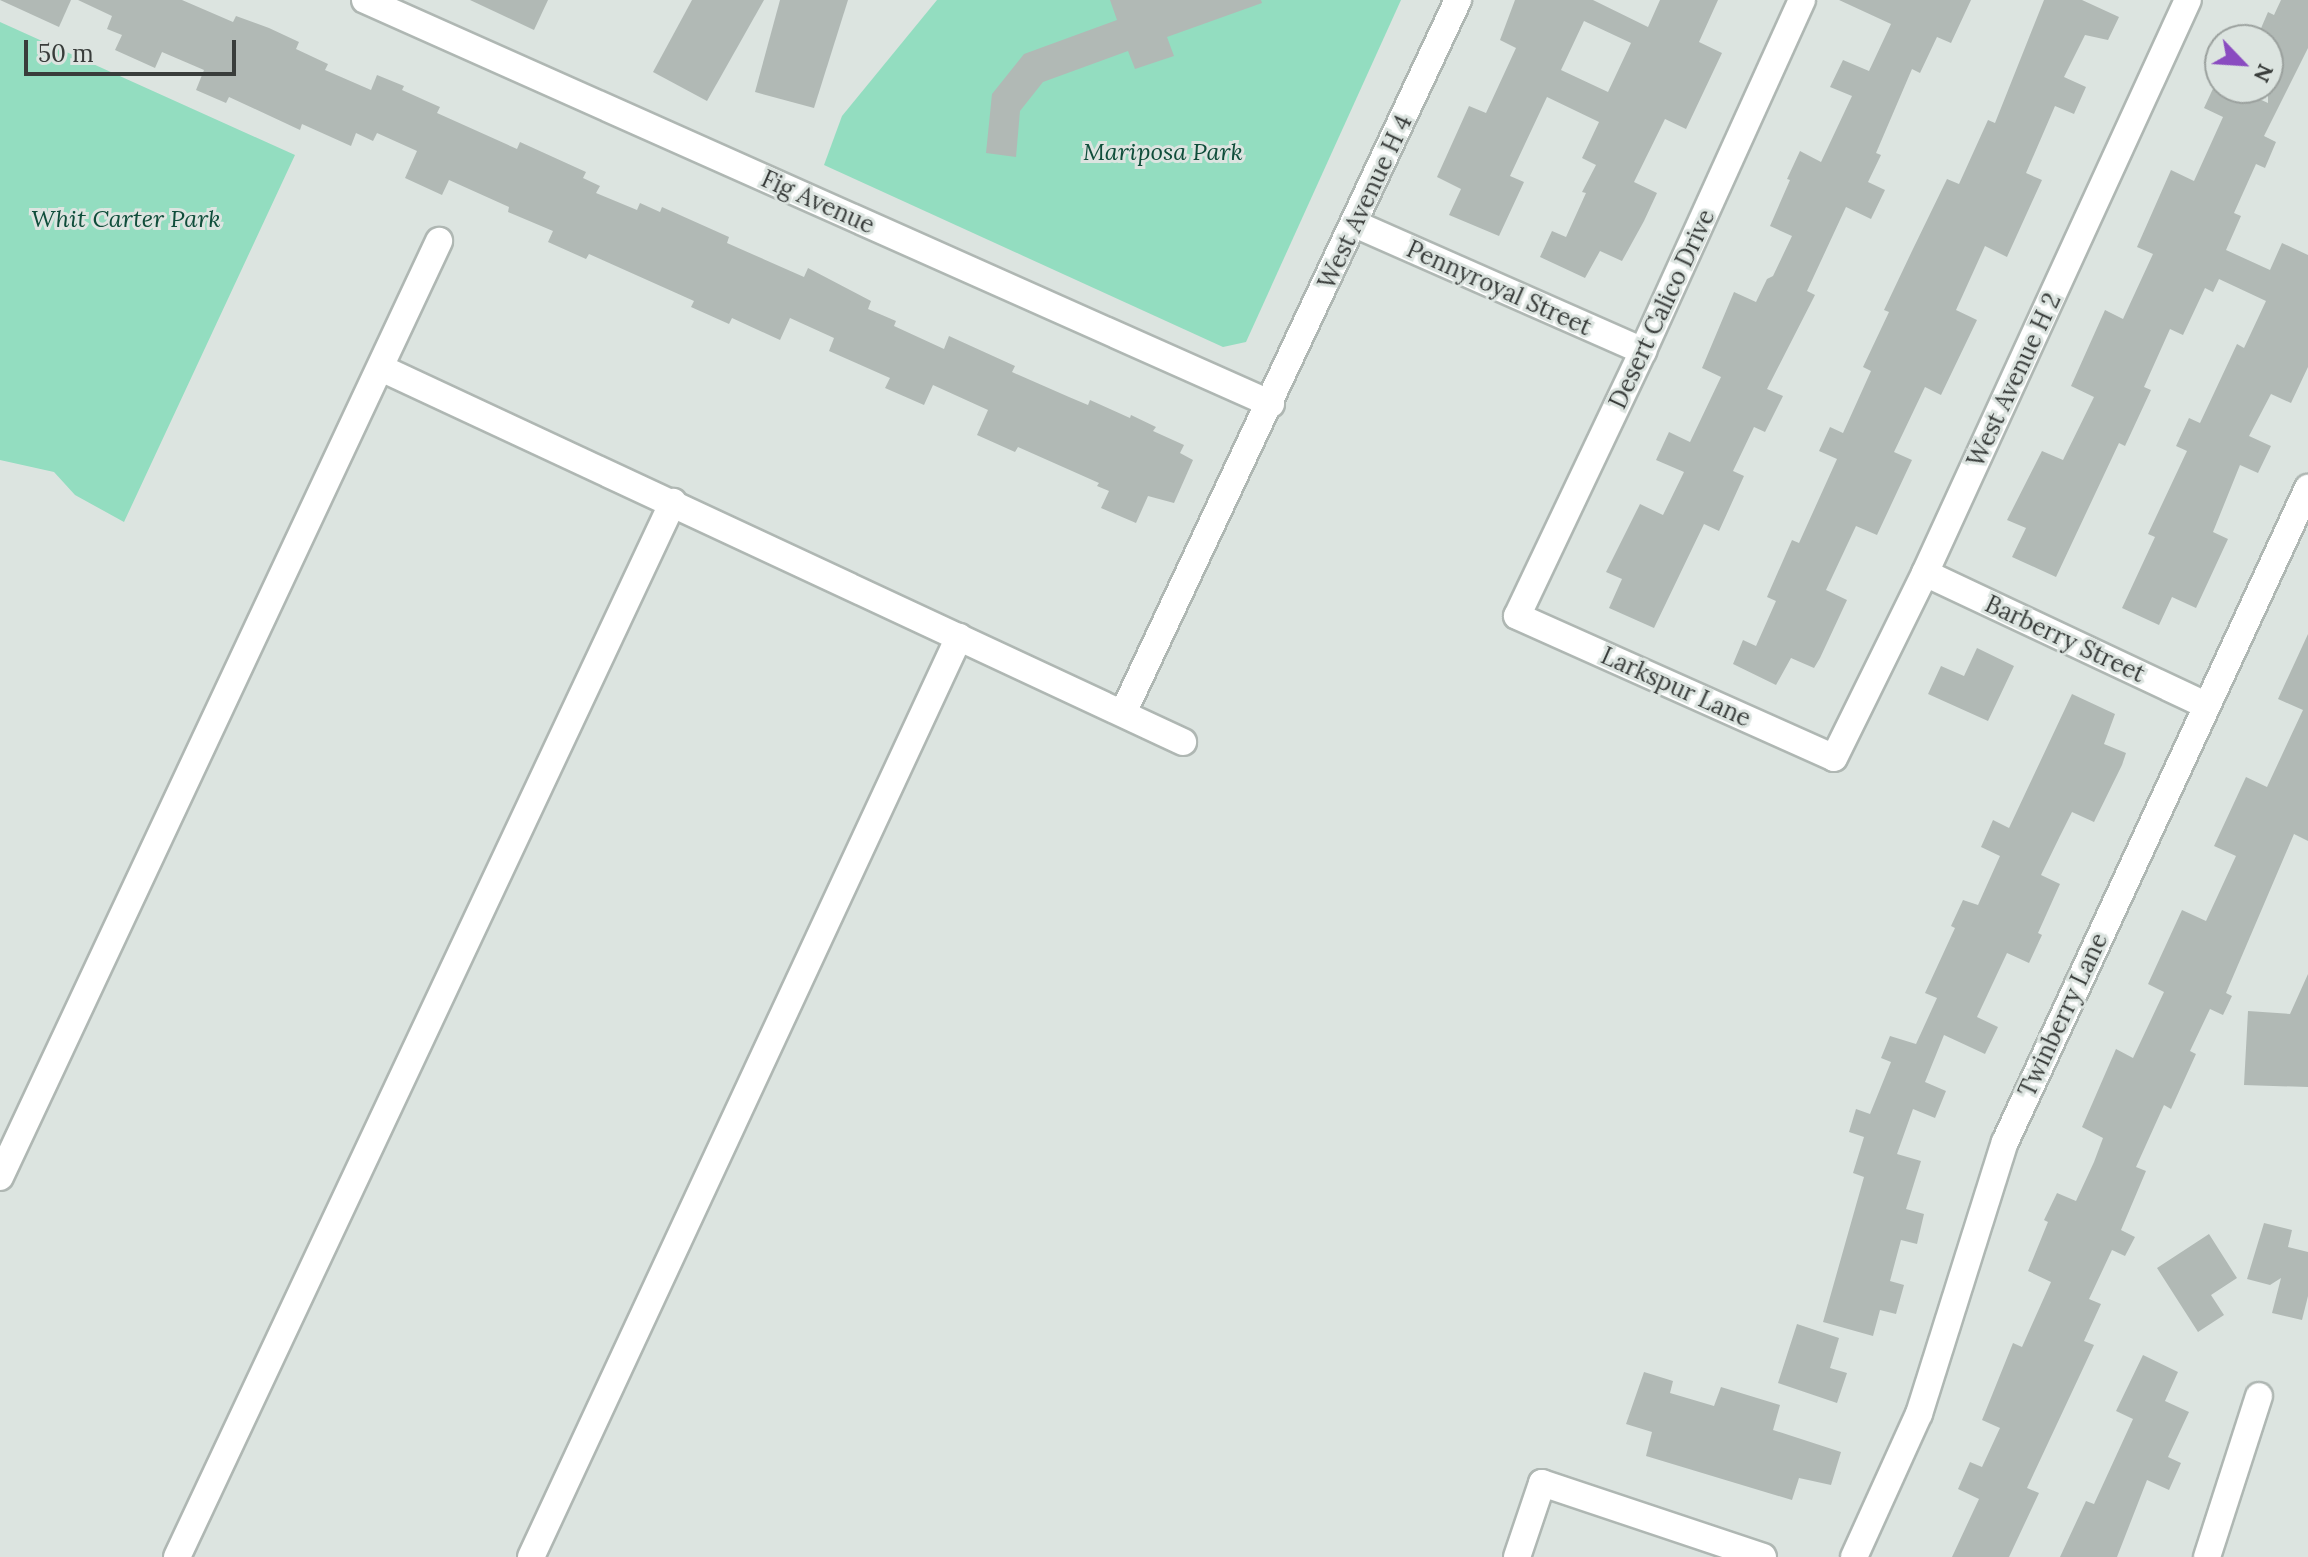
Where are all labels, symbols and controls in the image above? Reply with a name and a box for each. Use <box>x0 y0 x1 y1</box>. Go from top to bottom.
scale bar <box>28 24 240 74</box>
north arrow <box>2204 24 2284 104</box>
text: 50 m <box>38 38 94 69</box>
text: N <box>2248 60 2280 87</box>
street label: West Avenue H 4 <box>1312 111 1418 293</box>
park label: Mariposa Park <box>1083 138 1243 166</box>
street label: Fig Avenue <box>757 164 879 240</box>
park label: Whit Carter Park <box>31 205 221 233</box>
street label: Desert Calico Drive <box>1603 205 1721 413</box>
street label: Pennyroyal Street <box>1402 234 1596 342</box>
street label: West Avenue H 2 <box>1961 289 2067 471</box>
street label: Barberry Street <box>1981 589 2149 689</box>
street label: Larkspur Lane <box>1597 641 1755 733</box>
street label: Twinberry Lane <box>2012 929 2114 1101</box>

